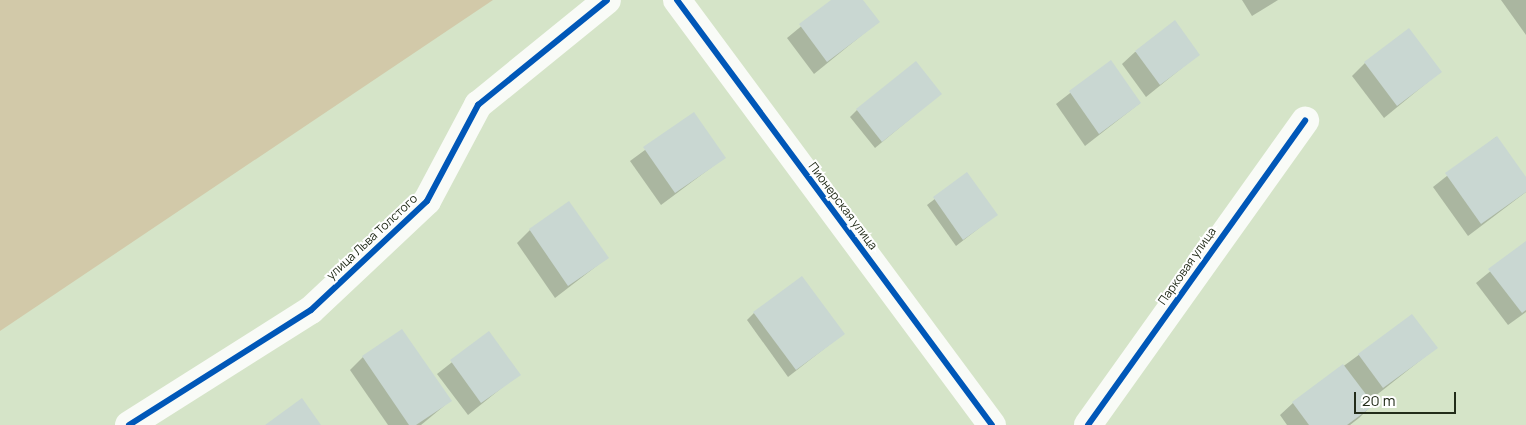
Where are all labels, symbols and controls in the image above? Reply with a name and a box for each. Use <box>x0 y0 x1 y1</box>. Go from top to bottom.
street label: Пионерская улица <box>805 159 881 253</box>
street label: улица Льва Толстого <box>324 191 420 283</box>
street label: Парковая улица <box>1155 225 1219 307</box>
scale bar <box>1356 382 1458 414</box>
text: 20 m <box>1362 390 1395 411</box>

